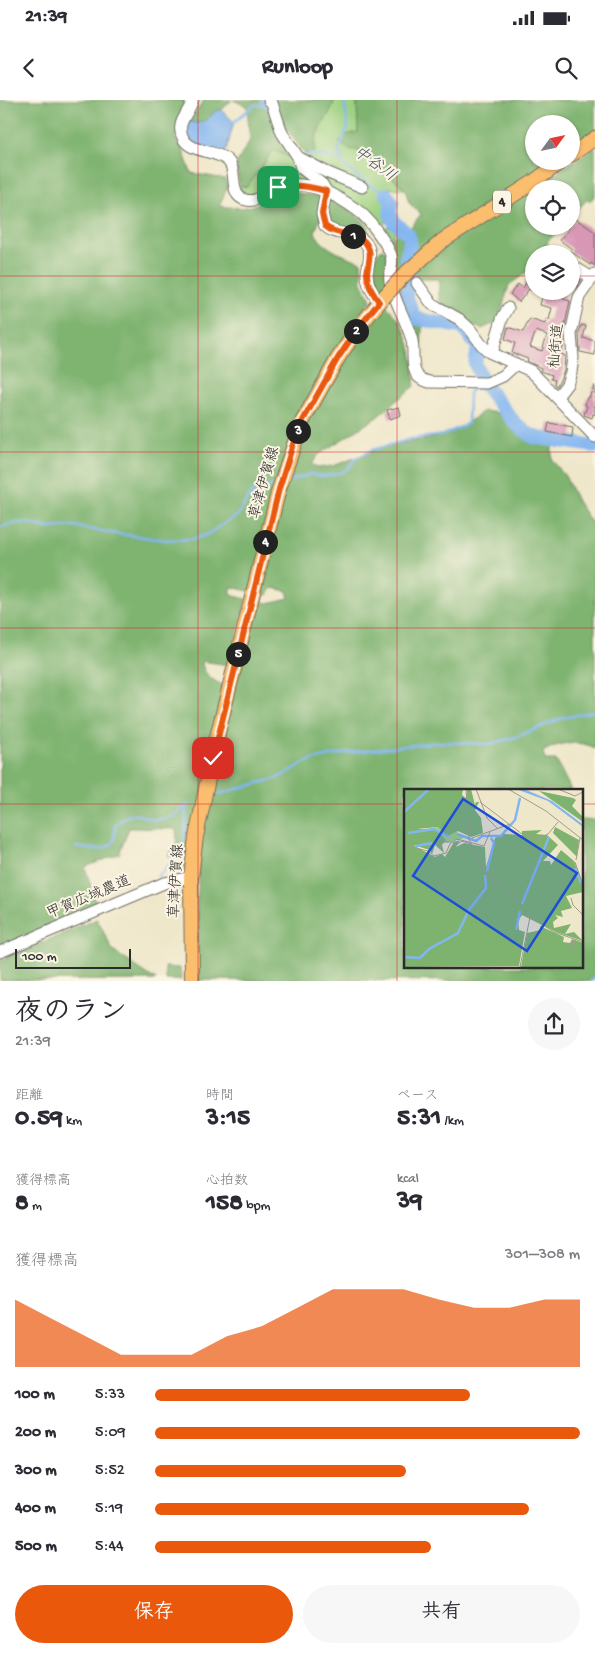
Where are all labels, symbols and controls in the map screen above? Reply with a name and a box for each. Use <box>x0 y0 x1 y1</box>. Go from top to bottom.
text: 21:39 <box>25 6 67 29</box>
icon: back <box>15 54 43 82</box>
icon: search <box>552 54 580 82</box>
text: Runloop <box>262 55 333 81</box>
north arrow <box>525 115 580 170</box>
map controls <box>525 115 580 300</box>
water label: 中谷川 <box>349 142 400 187</box>
pin <box>257 166 299 208</box>
icon: arrive <box>264 173 292 201</box>
button: locate <box>525 180 580 235</box>
road number: 4 <box>493 190 511 214</box>
pin: 1 <box>340 224 366 248</box>
text: 1 <box>351 228 356 245</box>
button: layers <box>525 245 580 300</box>
pin: 2 <box>344 318 368 344</box>
text: 2 <box>353 323 360 340</box>
street label: 杣街道 <box>546 323 568 369</box>
pin: 3 <box>286 418 310 444</box>
text: 3 <box>295 423 302 440</box>
street label: 草津伊賀線 <box>245 444 284 522</box>
pin: 4 <box>252 530 278 554</box>
text: 4 <box>262 534 269 551</box>
pin: 5 <box>226 642 250 666</box>
text: 5 <box>235 646 242 663</box>
pin <box>192 737 234 779</box>
icon: check <box>199 744 227 772</box>
inset map <box>404 789 582 968</box>
street label: 草津伊賀線 <box>165 843 188 919</box>
street label: 甲賀広域農道 <box>44 871 134 924</box>
scale bar <box>15 946 131 969</box>
text: 100 m <box>22 949 57 966</box>
text: 夜のラン <box>15 997 127 1030</box>
button: share <box>528 998 580 1050</box>
text: 21:39 <box>15 1033 51 1052</box>
text: 距離 <box>15 1088 43 1105</box>
text: 時間 <box>206 1088 234 1105</box>
text: ペース <box>397 1088 438 1105</box>
text: 0.59 <box>15 1105 63 1134</box>
text: 3:15 <box>206 1105 250 1134</box>
text: 5:31 <box>397 1105 441 1134</box>
text: km <box>63 1113 82 1130</box>
text: /km <box>441 1113 464 1130</box>
text: kcal <box>397 1171 419 1188</box>
text: 獲得標高 <box>15 1173 71 1190</box>
text: 心拍数 <box>206 1173 248 1190</box>
text: 39 <box>397 1188 423 1217</box>
text: 8 <box>15 1190 29 1219</box>
text: 158 <box>206 1190 243 1219</box>
text: m <box>29 1198 42 1215</box>
text: bpm <box>243 1198 271 1215</box>
text: 301–308 m <box>505 1246 580 1265</box>
text: 獲得標高 <box>15 1253 79 1272</box>
text: 100 m <box>15 1386 55 1405</box>
text: 5:33 <box>95 1386 125 1405</box>
text: 200 m <box>15 1424 56 1443</box>
text: 5:09 <box>95 1424 126 1443</box>
text: 300 m <box>15 1462 57 1481</box>
text: 5:52 <box>95 1462 125 1481</box>
text: 400 m <box>15 1500 56 1519</box>
text: 5:19 <box>95 1500 123 1519</box>
text: 500 m <box>15 1538 57 1557</box>
text: 5:44 <box>95 1538 124 1557</box>
button: 保存 <box>15 1585 293 1643</box>
button: 共有 <box>303 1585 580 1643</box>

